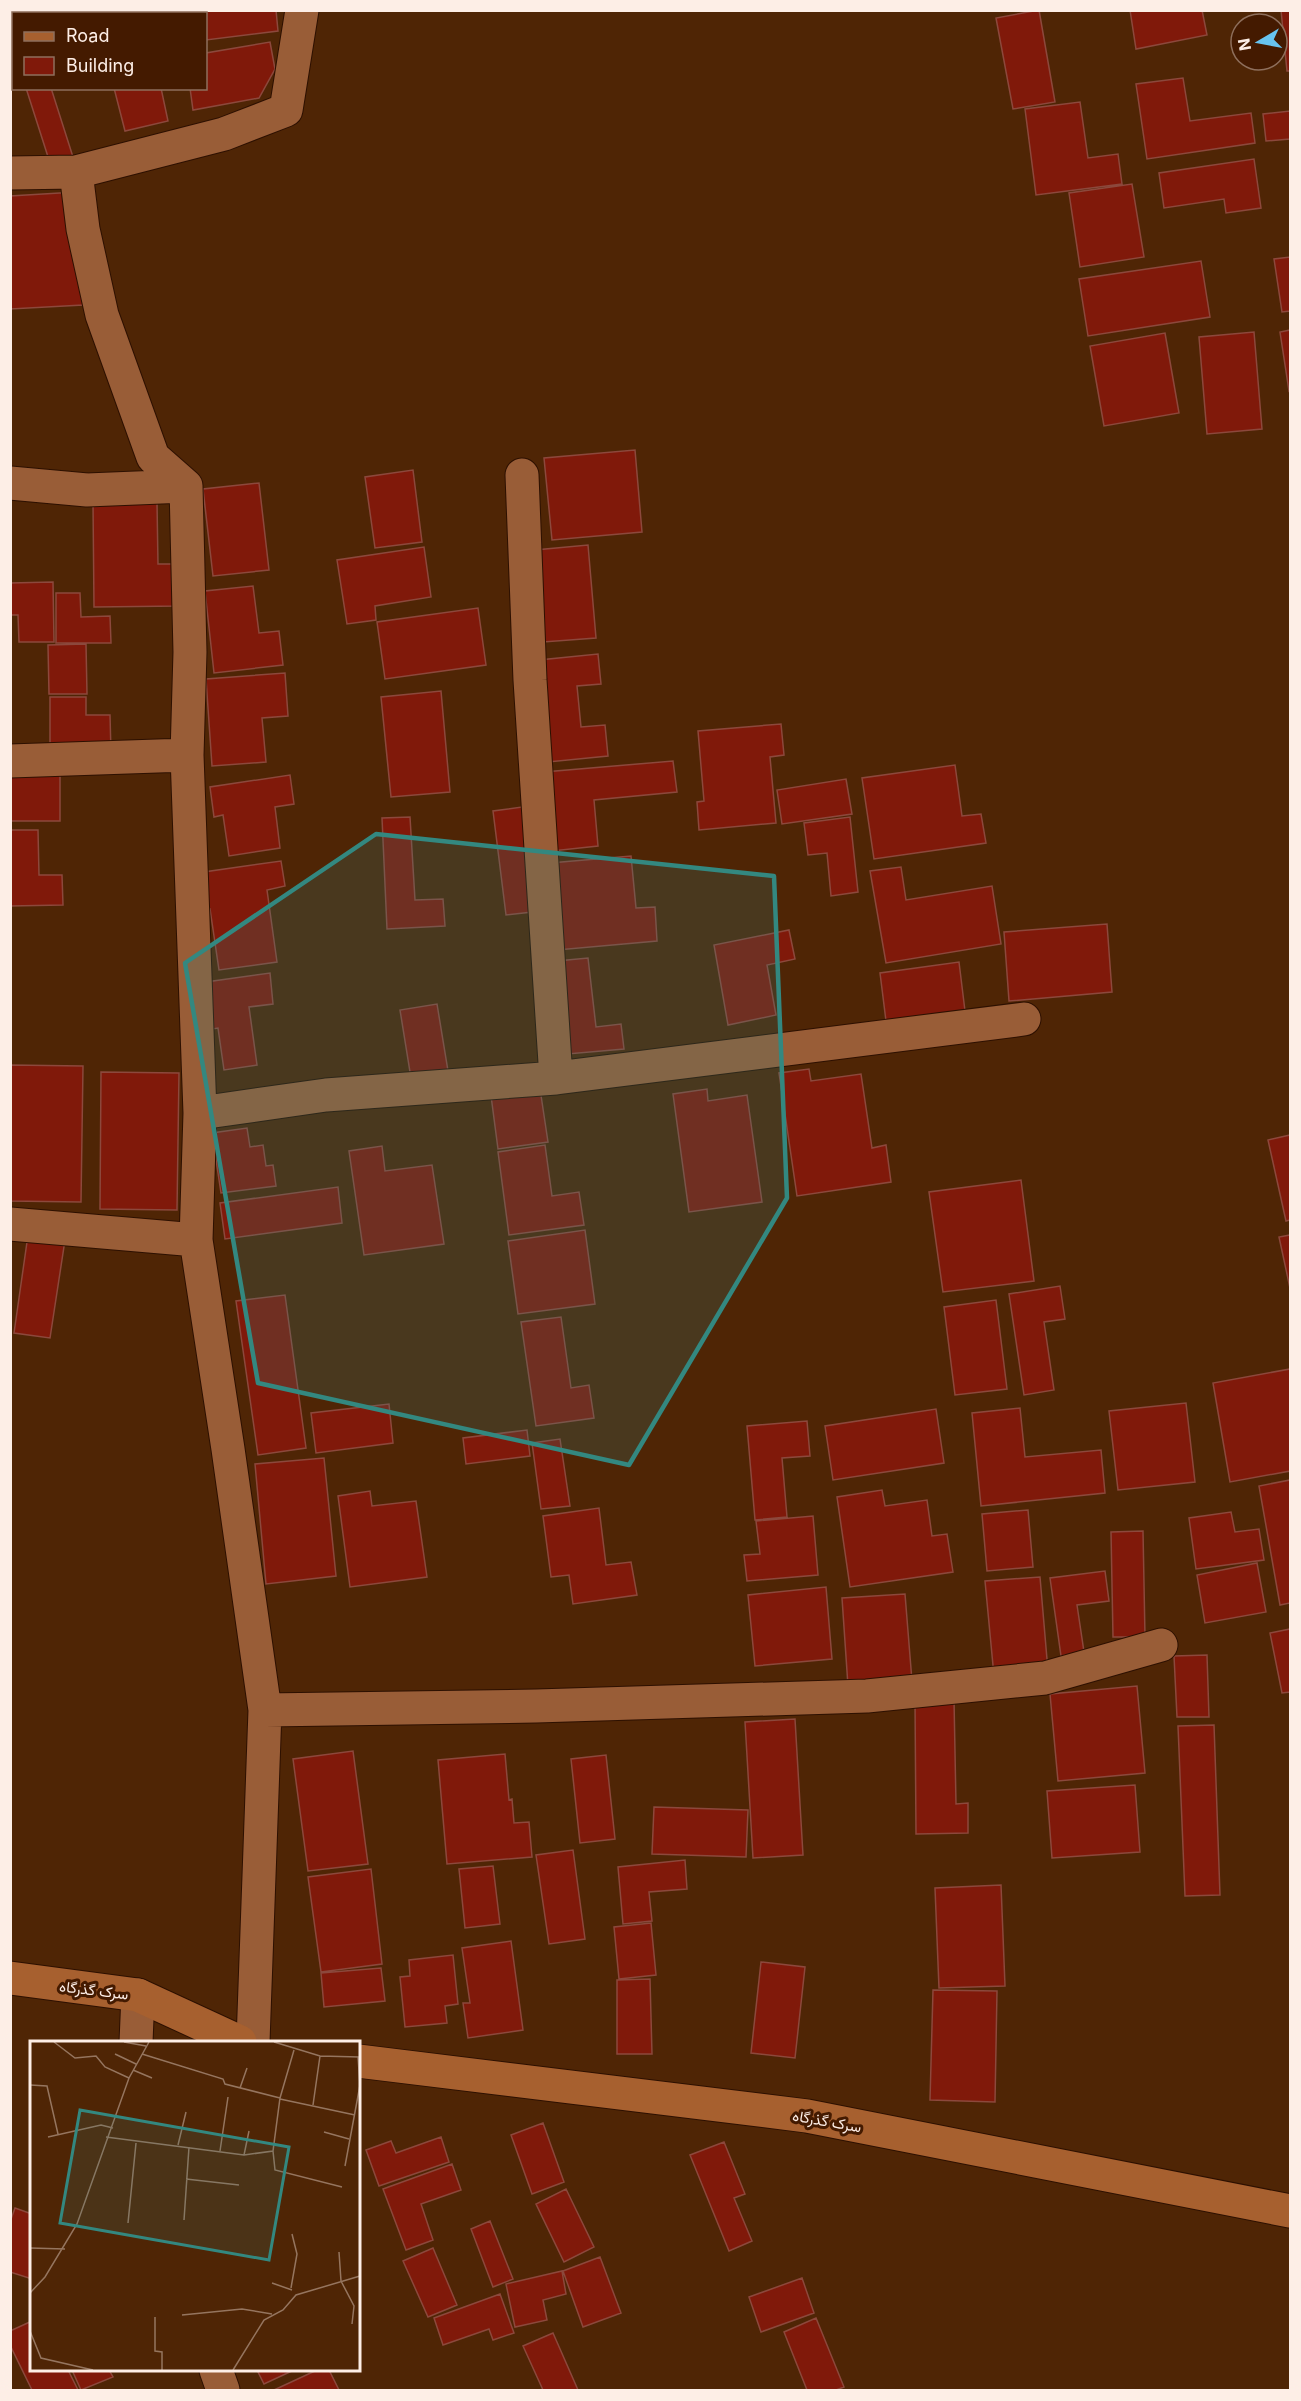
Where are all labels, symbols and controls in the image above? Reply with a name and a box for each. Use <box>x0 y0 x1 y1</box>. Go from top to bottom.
legend <box>12 12 207 90</box>
north arrow <box>1229 12 1289 72</box>
text: Road <box>66 25 109 46</box>
text: N <box>1233 37 1255 52</box>
text: Building <box>66 55 134 76</box>
street label: سرک گذرگاه <box>58 1976 130 2004</box>
inset map <box>30 2041 360 2371</box>
street label: سرک گذرگاه <box>791 2106 863 2136</box>

